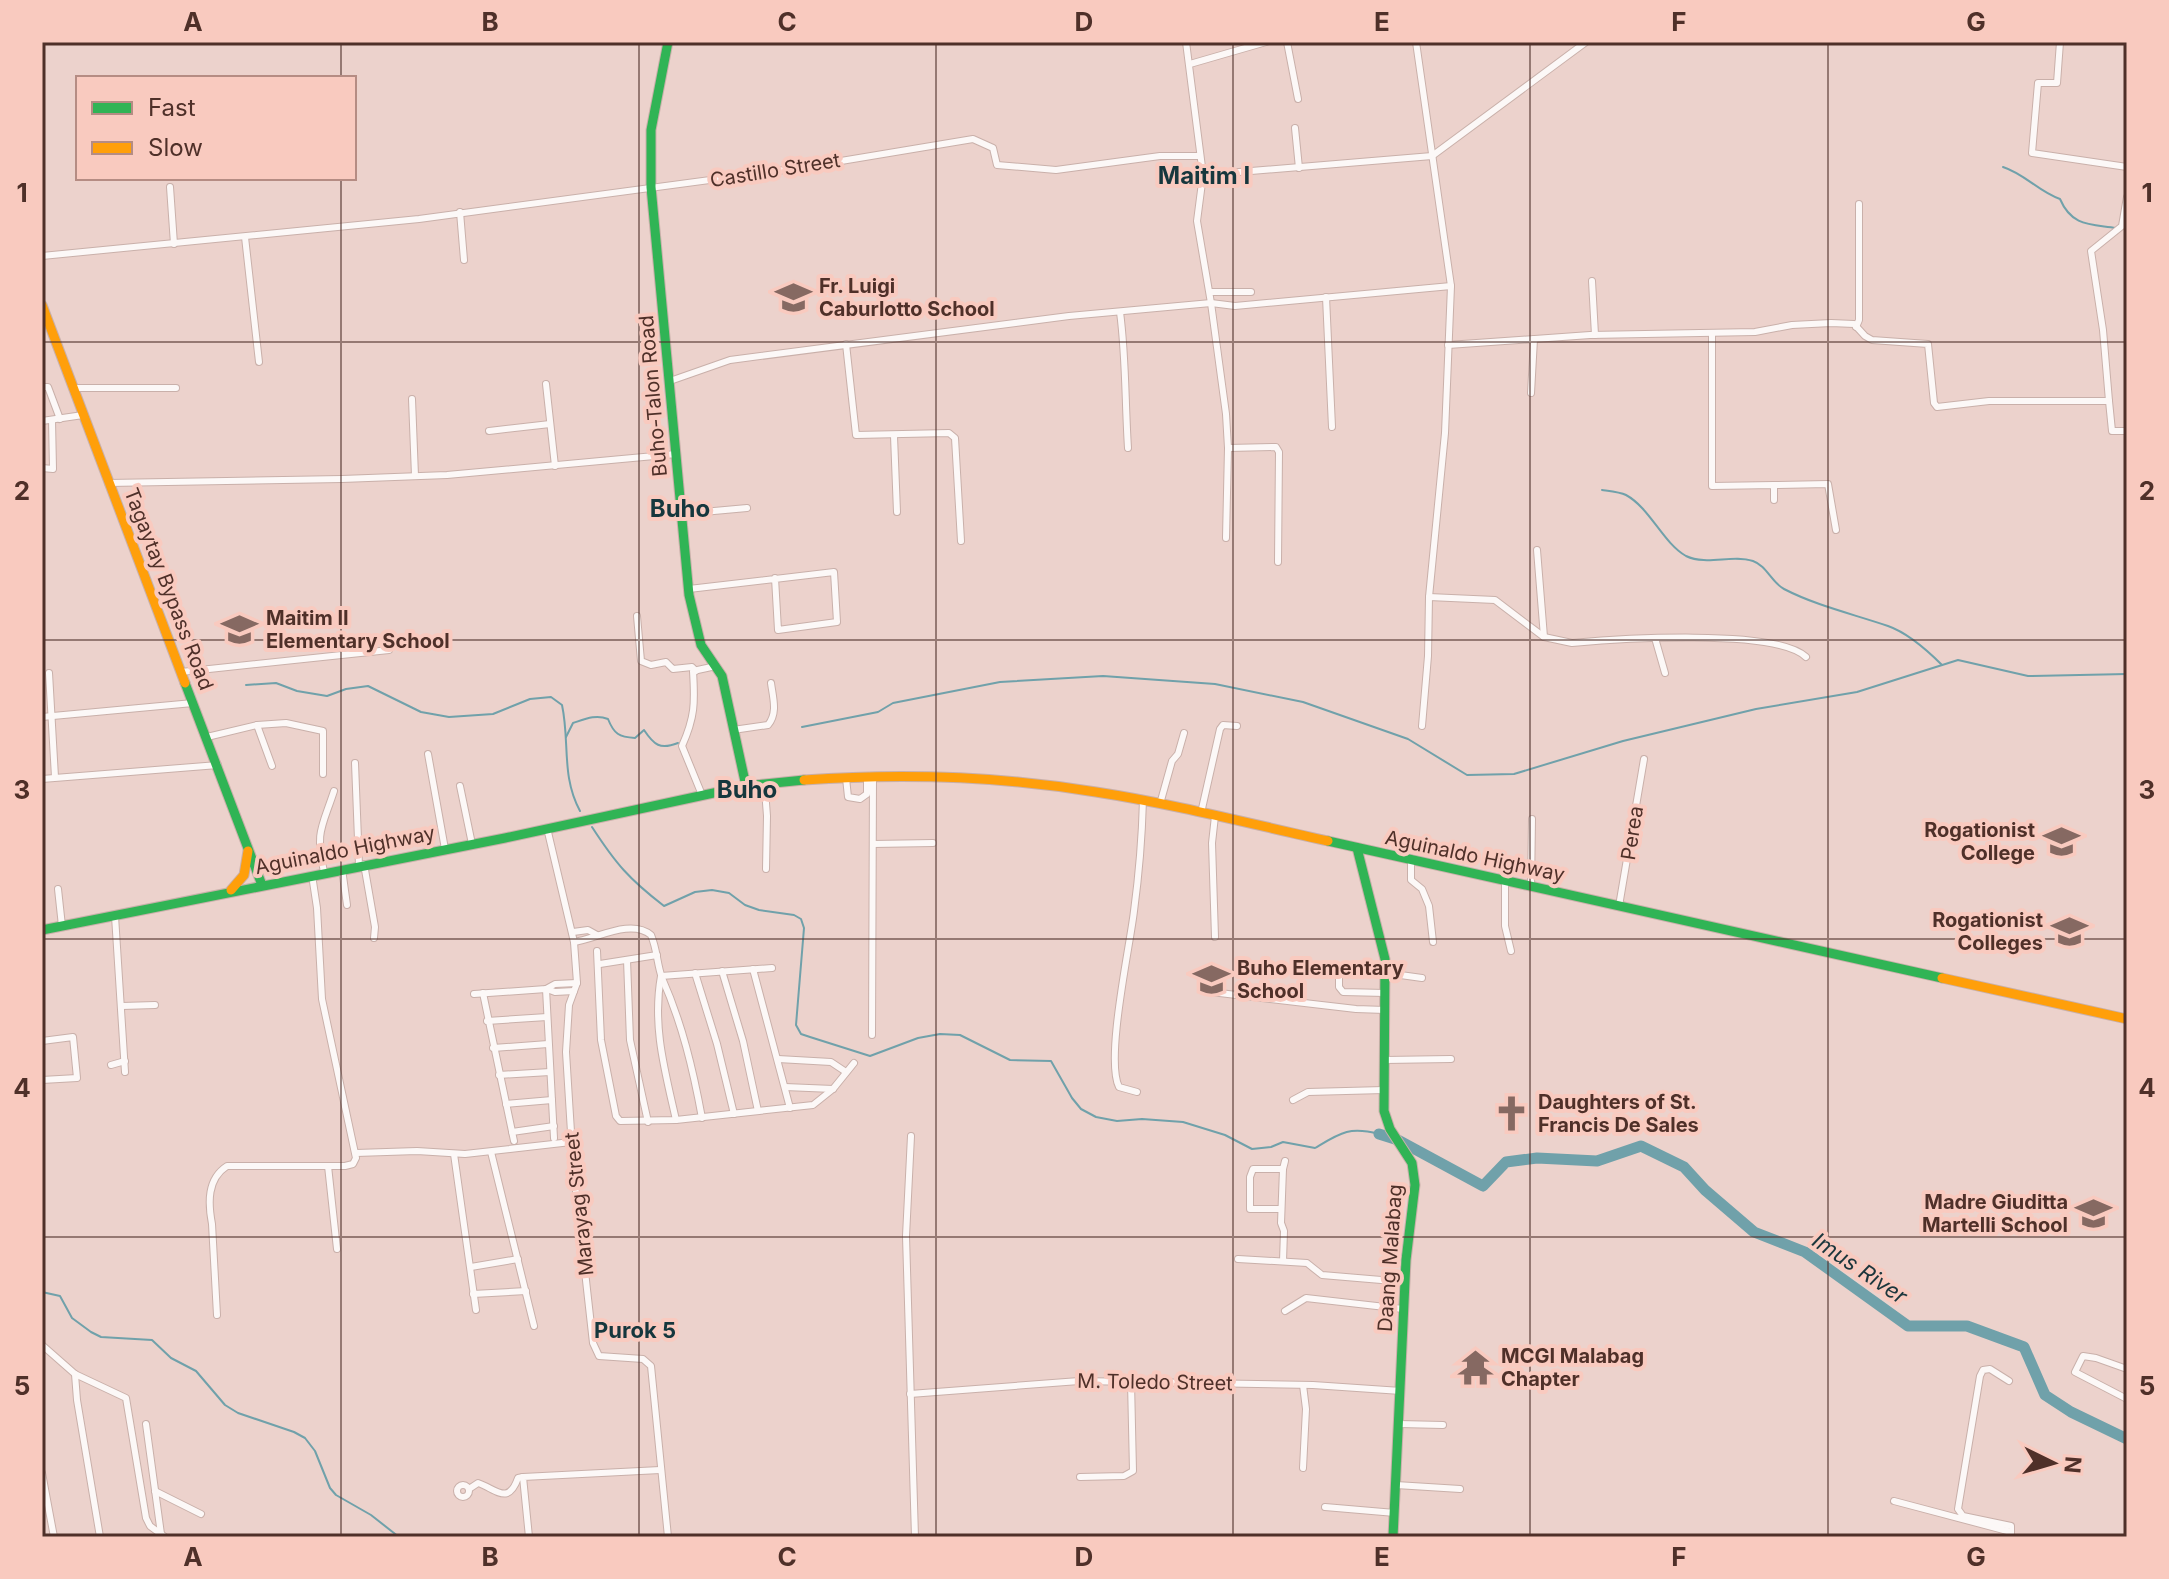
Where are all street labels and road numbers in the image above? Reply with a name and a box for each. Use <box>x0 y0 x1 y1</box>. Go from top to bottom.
street label: Castillo Street <box>708 148 842 192</box>
street label: Buho-Talon Road <box>634 314 672 478</box>
street label: Tagaytay Bypass Road <box>119 484 219 694</box>
street label: Perea <box>1616 804 1648 862</box>
street label: Aguinaldo Highway <box>253 821 437 879</box>
street label: Aguinaldo Highway <box>1383 825 1567 887</box>
street label: Marayag Street <box>559 1130 598 1277</box>
street label: Daang Malabag <box>1373 1183 1407 1333</box>
street label: M. Toledo Street <box>1077 1369 1233 1395</box>

